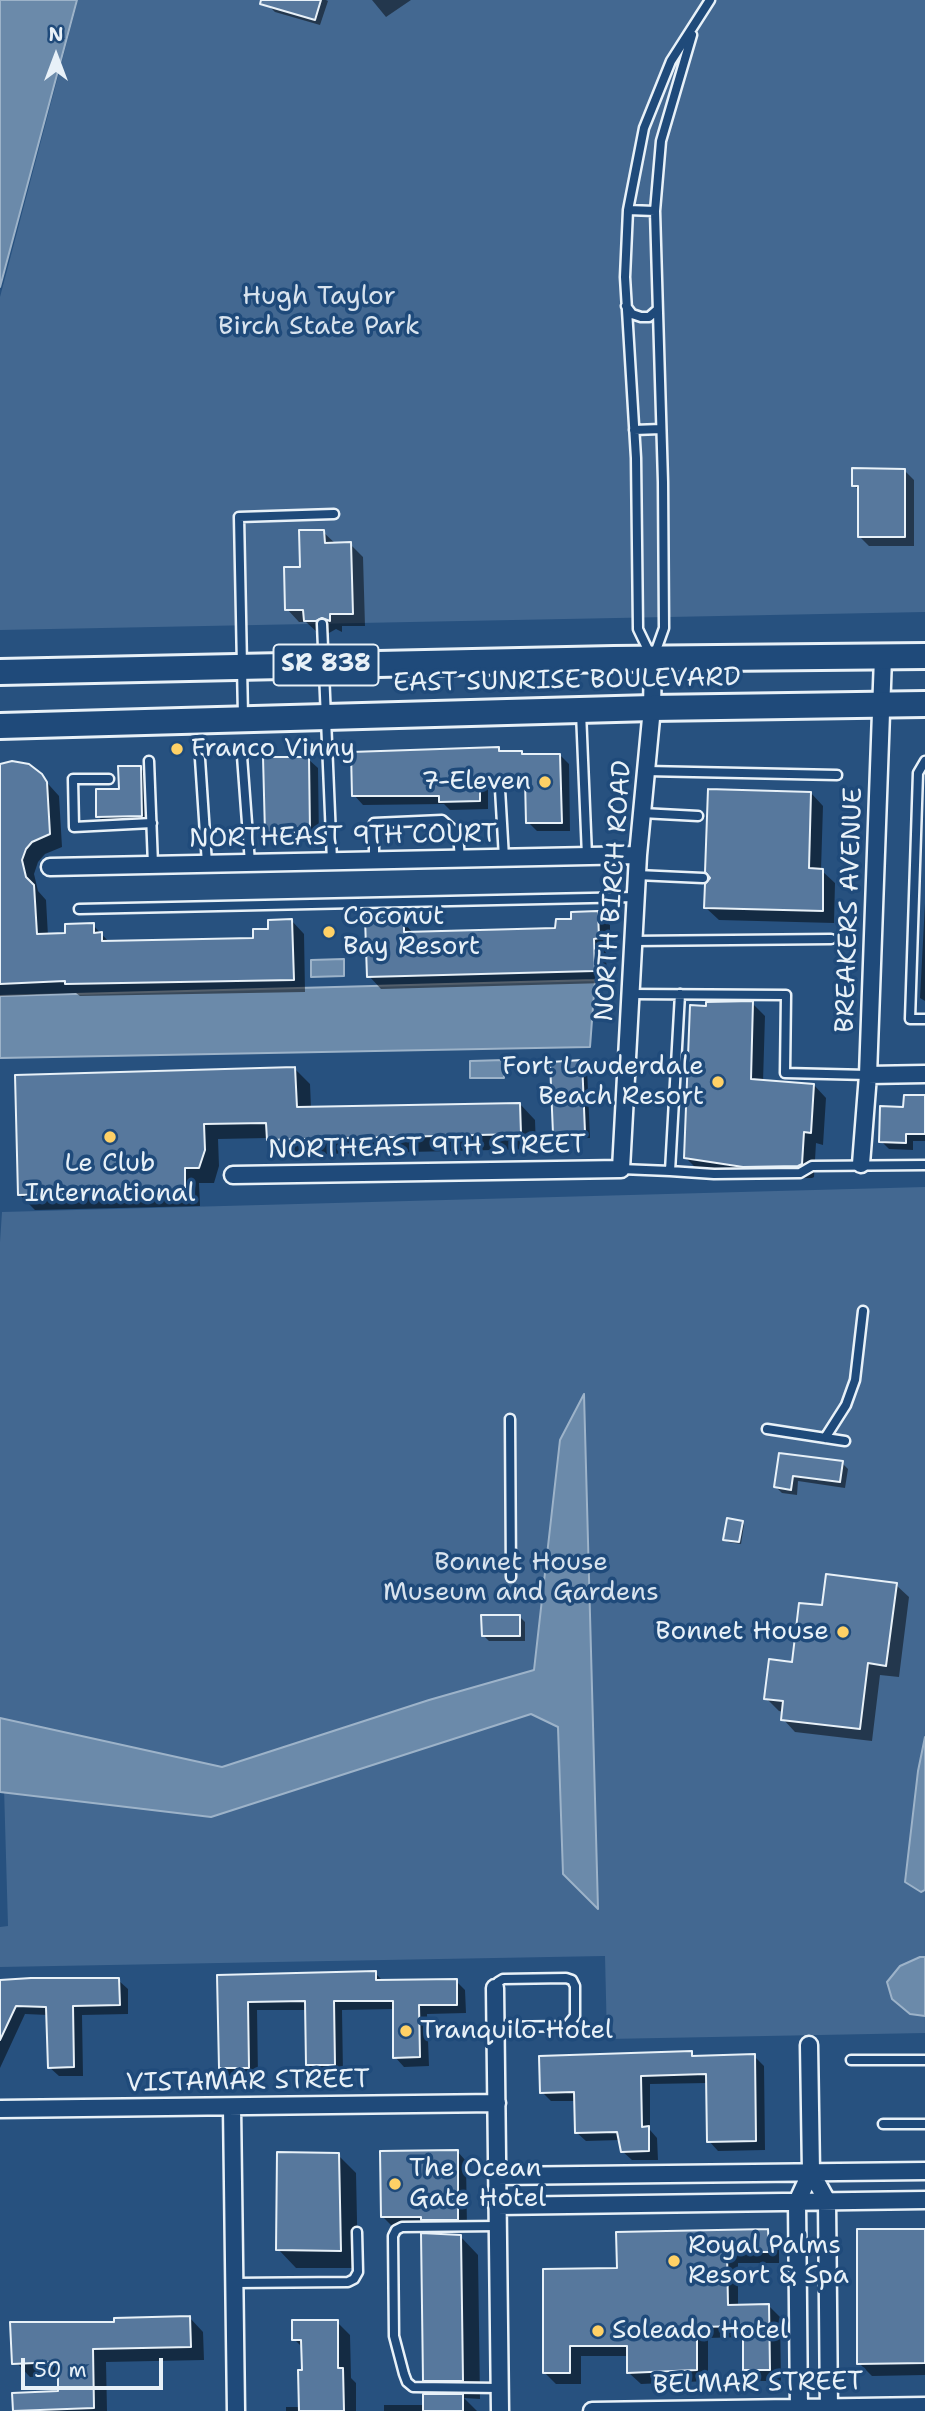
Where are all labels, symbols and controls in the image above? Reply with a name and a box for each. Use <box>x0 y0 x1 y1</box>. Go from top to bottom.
north arrow <box>21 21 91 91</box>
text: N <box>48 22 64 47</box>
park label: Hugh Taylor Birch State Park <box>218 281 420 342</box>
road number: SR 838 <box>274 644 378 686</box>
street label: EAST SUNRISE BOULEVARD <box>393 662 741 700</box>
place label: Franco Vinny <box>191 733 355 765</box>
marker: Franco Vinny <box>169 741 185 757</box>
street label: NORTH BIRCH ROAD <box>589 759 639 1023</box>
place label: 7-Eleven <box>421 766 531 798</box>
marker: 7-Eleven <box>537 774 553 790</box>
street label: BREAKERS AVENUE <box>830 787 870 1033</box>
street label: NORTHEAST 9TH COURT <box>189 819 497 855</box>
place label: Coconut Bay Resort <box>343 901 480 962</box>
marker: Coconut Bay Resort <box>321 924 337 940</box>
place label: Fort Lauderdale Beach Resort <box>502 1051 704 1112</box>
marker: Fort Lauderdale Beach Resort <box>710 1074 726 1090</box>
marker: Le Club International <box>102 1129 118 1145</box>
street label: NORTHEAST 9TH STREET <box>268 1130 586 1166</box>
place label: Le Club International <box>25 1148 195 1210</box>
park label: Bonnet House Museum and Gardens <box>383 1547 659 1608</box>
place label: Bonnet House <box>655 1616 829 1648</box>
marker: Bonnet House <box>835 1624 851 1640</box>
place label: Tranquilo Hotel <box>420 2015 613 2047</box>
marker: Tranquilo Hotel <box>398 2023 414 2039</box>
street label: VISTAMAR STREET <box>126 2064 370 2100</box>
place label: The Ocean Gate Hotel <box>409 2153 546 2214</box>
marker: The Ocean Gate Hotel <box>387 2176 403 2192</box>
place label: Royal Palms Resort & Spa <box>688 2230 849 2292</box>
marker: Royal Palms Resort & Spa <box>666 2253 682 2269</box>
place label: Soleado Hotel <box>612 2315 788 2347</box>
marker: Soleado Hotel <box>590 2323 606 2339</box>
scale bar <box>24 2344 166 2388</box>
text: 50 m <box>34 2356 87 2384</box>
street label: BELMAR STREET <box>652 2367 864 2401</box>

